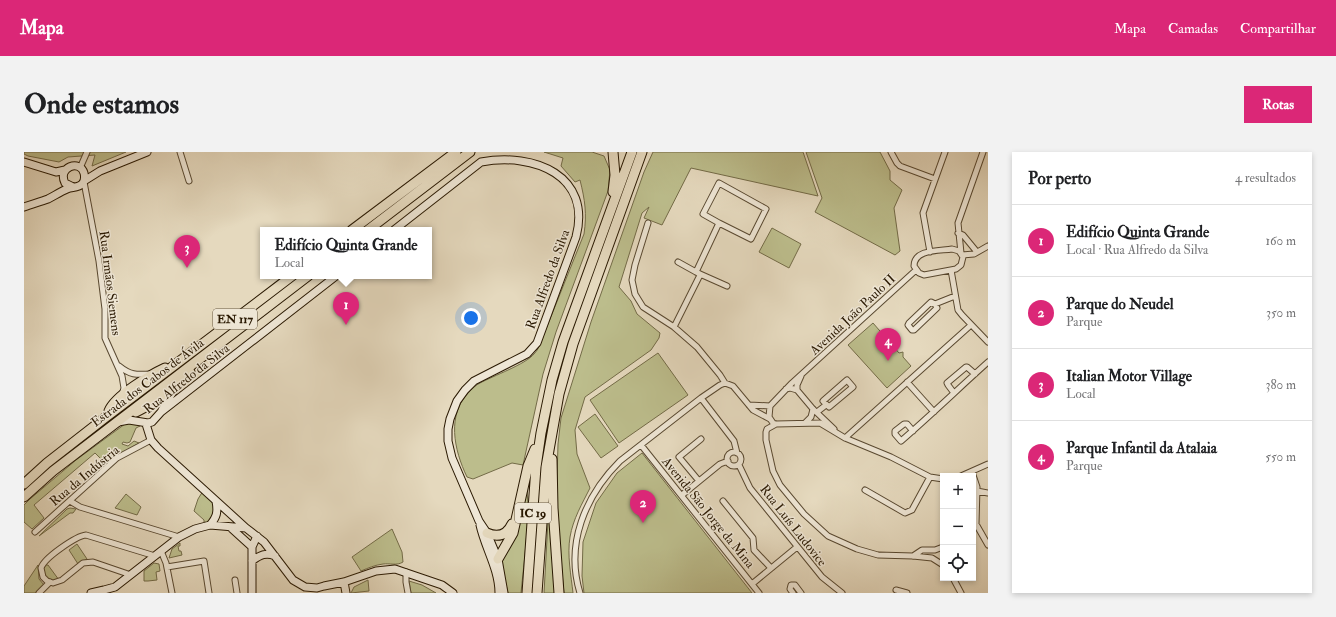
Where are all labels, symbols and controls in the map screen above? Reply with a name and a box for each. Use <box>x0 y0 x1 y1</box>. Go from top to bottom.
text: Mapa <box>20 16 64 40</box>
text: Mapa <box>1114 20 1146 37</box>
text: Camadas <box>1168 20 1218 37</box>
text: Compartilhar <box>1240 20 1316 37</box>
button: Rotas <box>1244 86 1312 123</box>
text: Onde estamos <box>24 87 179 122</box>
text: Por perto <box>1028 168 1091 189</box>
text: 4 resultados <box>1235 170 1296 186</box>
text: Edifício Quinta Grande <box>1066 223 1209 242</box>
popup <box>260 227 432 279</box>
street label: Rua Alfredo da Silva <box>523 227 574 331</box>
street label: Rua Irmãos Siemens <box>96 230 124 337</box>
text: 1 <box>1039 233 1043 249</box>
text: 160 m <box>1265 233 1296 249</box>
pin: 3 <box>174 235 200 268</box>
text: Edifício Quinta Grande <box>274 236 418 255</box>
text: Local · Rua Alfredo da Silva <box>1066 242 1208 258</box>
text: Local <box>274 255 304 271</box>
street label: Avenida João Paulo II <box>806 271 899 359</box>
pin: 1 <box>333 292 359 325</box>
text: Parque do Neudel <box>1066 295 1174 314</box>
text: 2 <box>1038 305 1044 321</box>
text: 350 m <box>1266 305 1296 321</box>
your location <box>461 308 481 328</box>
road number: EN 117 <box>213 309 257 329</box>
text: Parque <box>1066 314 1102 330</box>
pin: 4 <box>875 328 901 361</box>
street label: Estrada dos Cabos de Ávila <box>87 334 208 431</box>
street label: Rua Alfredo da Silva <box>140 340 233 417</box>
text: Italian Motor Village <box>1066 367 1192 386</box>
text: 3 <box>1039 377 1044 393</box>
text: 380 m <box>1265 377 1296 393</box>
text: Local <box>1066 386 1096 402</box>
text: Parque Infantil da Atalaia <box>1066 439 1217 458</box>
street label: Rua da Indústria <box>47 442 123 509</box>
text: 4 <box>1037 449 1045 465</box>
text: 550 m <box>1265 449 1296 465</box>
street label: Avenida São Jorge da Mina <box>658 453 758 572</box>
text: Parque <box>1066 458 1102 474</box>
map controls <box>940 473 976 581</box>
button: + <box>940 473 976 509</box>
street label: Rua Luís Ludovice <box>756 482 830 570</box>
pin: 2 <box>630 490 656 523</box>
road number: IC 19 <box>515 503 551 523</box>
button: − <box>940 509 976 545</box>
button: locate <box>940 545 976 581</box>

